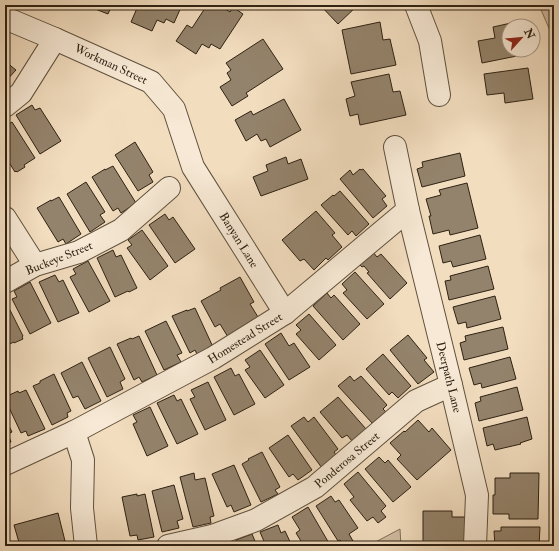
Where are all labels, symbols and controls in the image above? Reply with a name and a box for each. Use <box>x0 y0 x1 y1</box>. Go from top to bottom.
north arrow <box>501 18 541 58</box>
text: N <box>521 25 538 42</box>
street label: Workman Street <box>71 41 150 88</box>
street label: Banyan Lane <box>216 210 262 271</box>
street label: Buckeye Street <box>23 238 95 279</box>
street label: Homestead Street <box>205 309 285 367</box>
street label: Deerpath Lane <box>432 340 465 414</box>
street label: Ponderosa Street <box>312 429 383 492</box>

